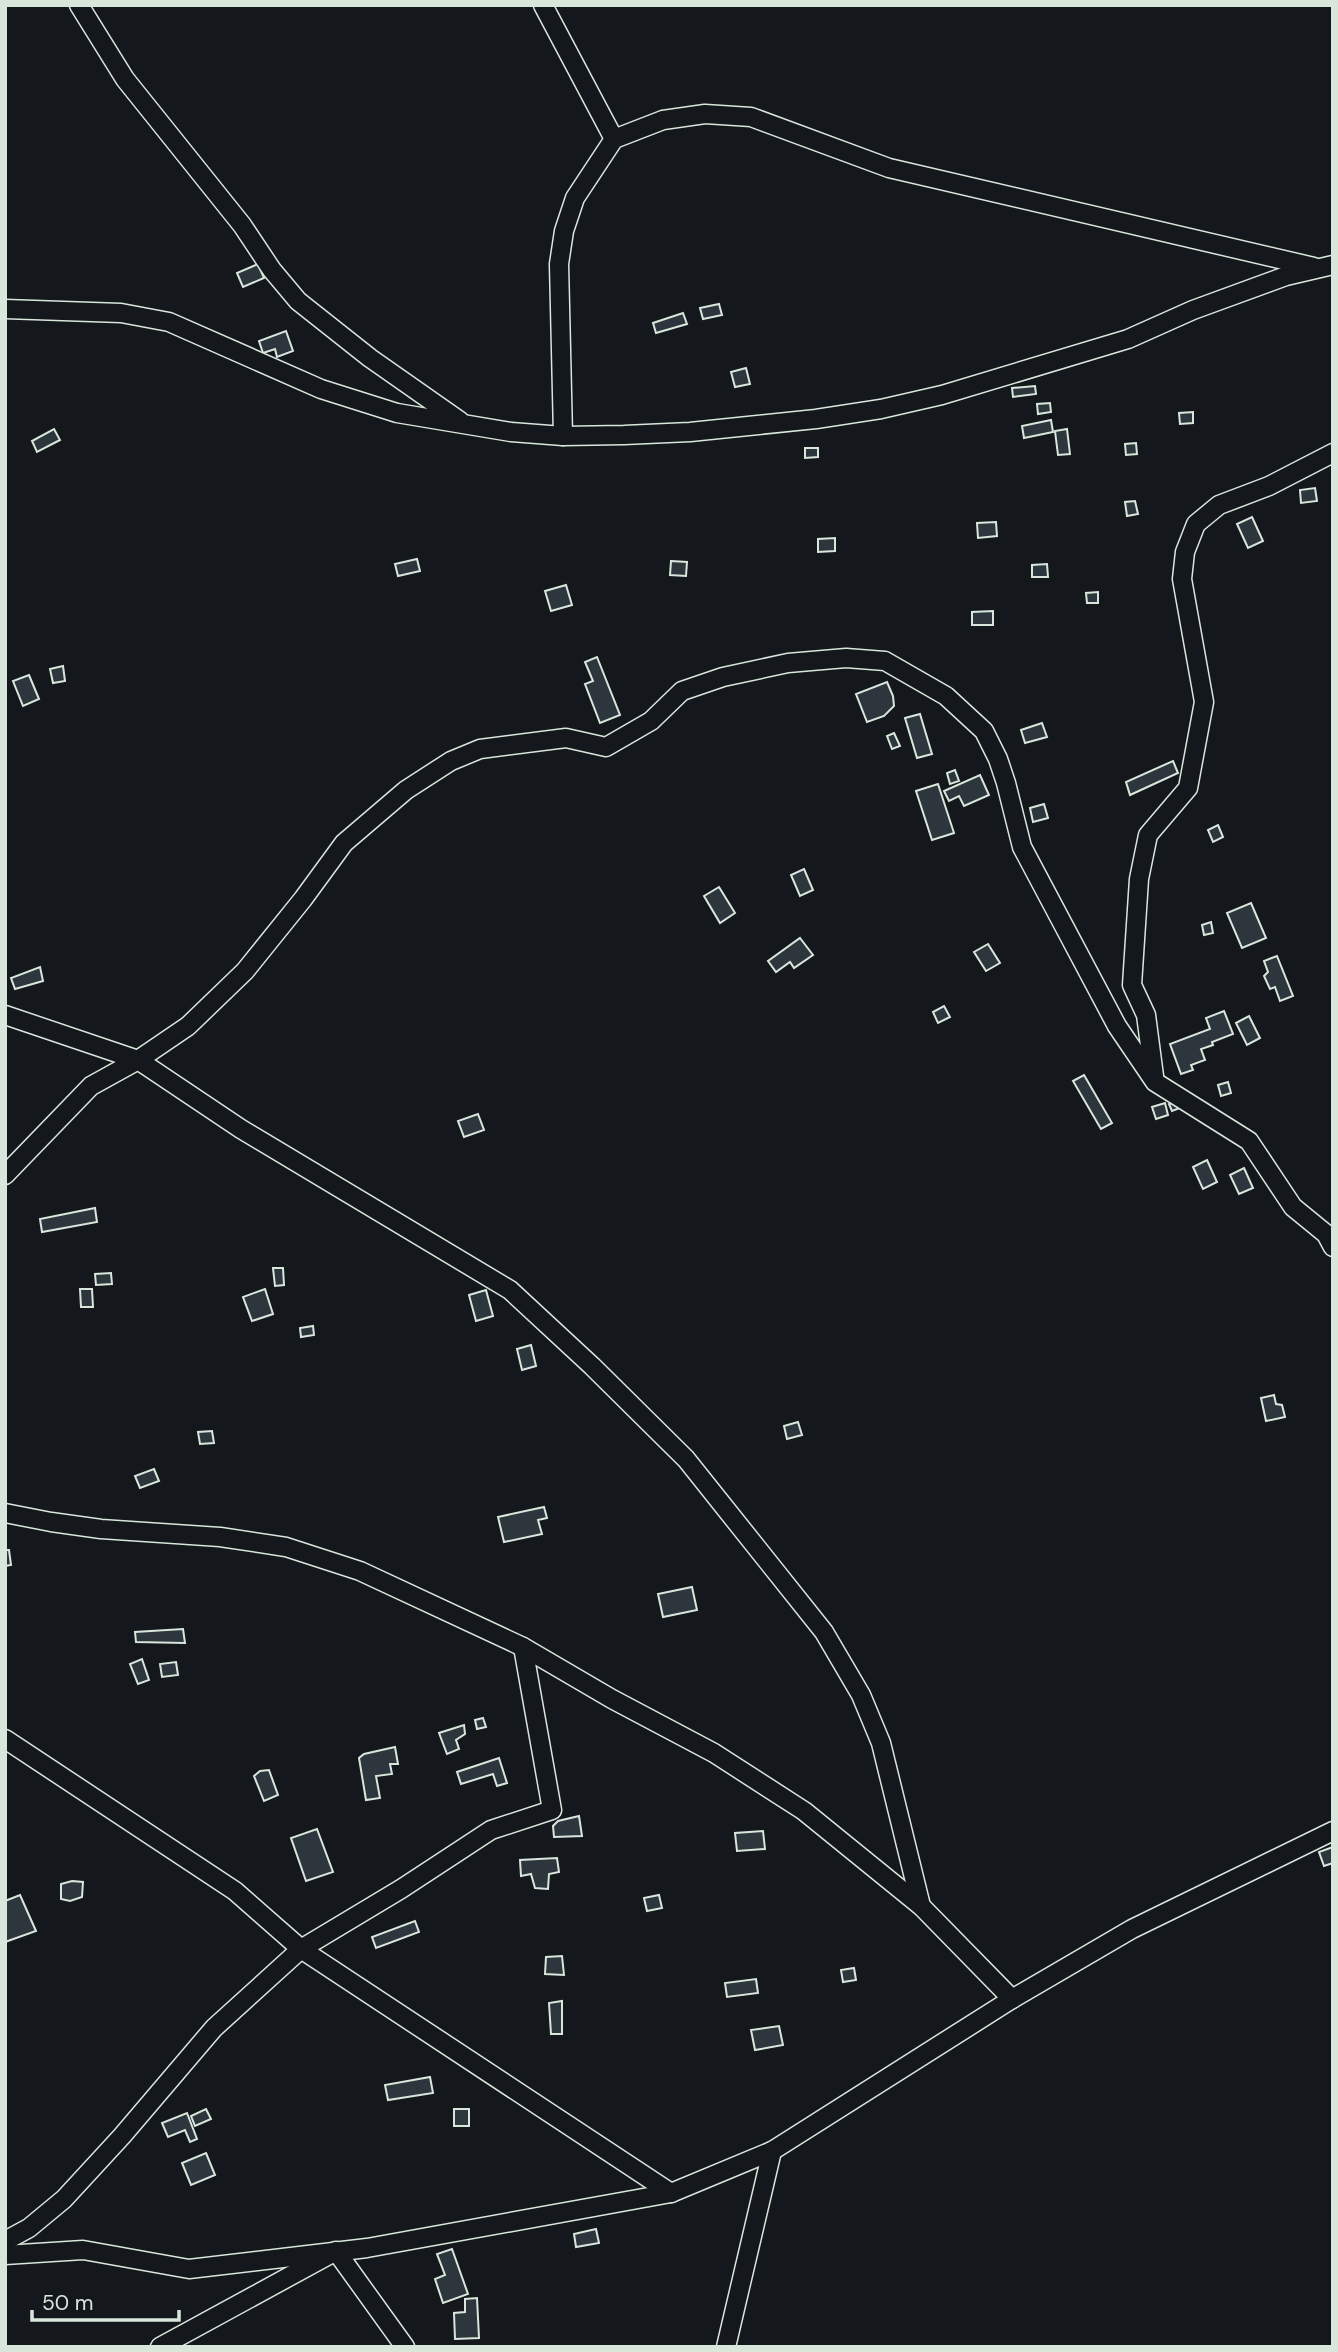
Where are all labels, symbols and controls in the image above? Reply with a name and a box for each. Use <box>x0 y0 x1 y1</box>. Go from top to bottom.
scale bar <box>32 2278 178 2322</box>
text: 50 m <box>42 2289 93 2317</box>

